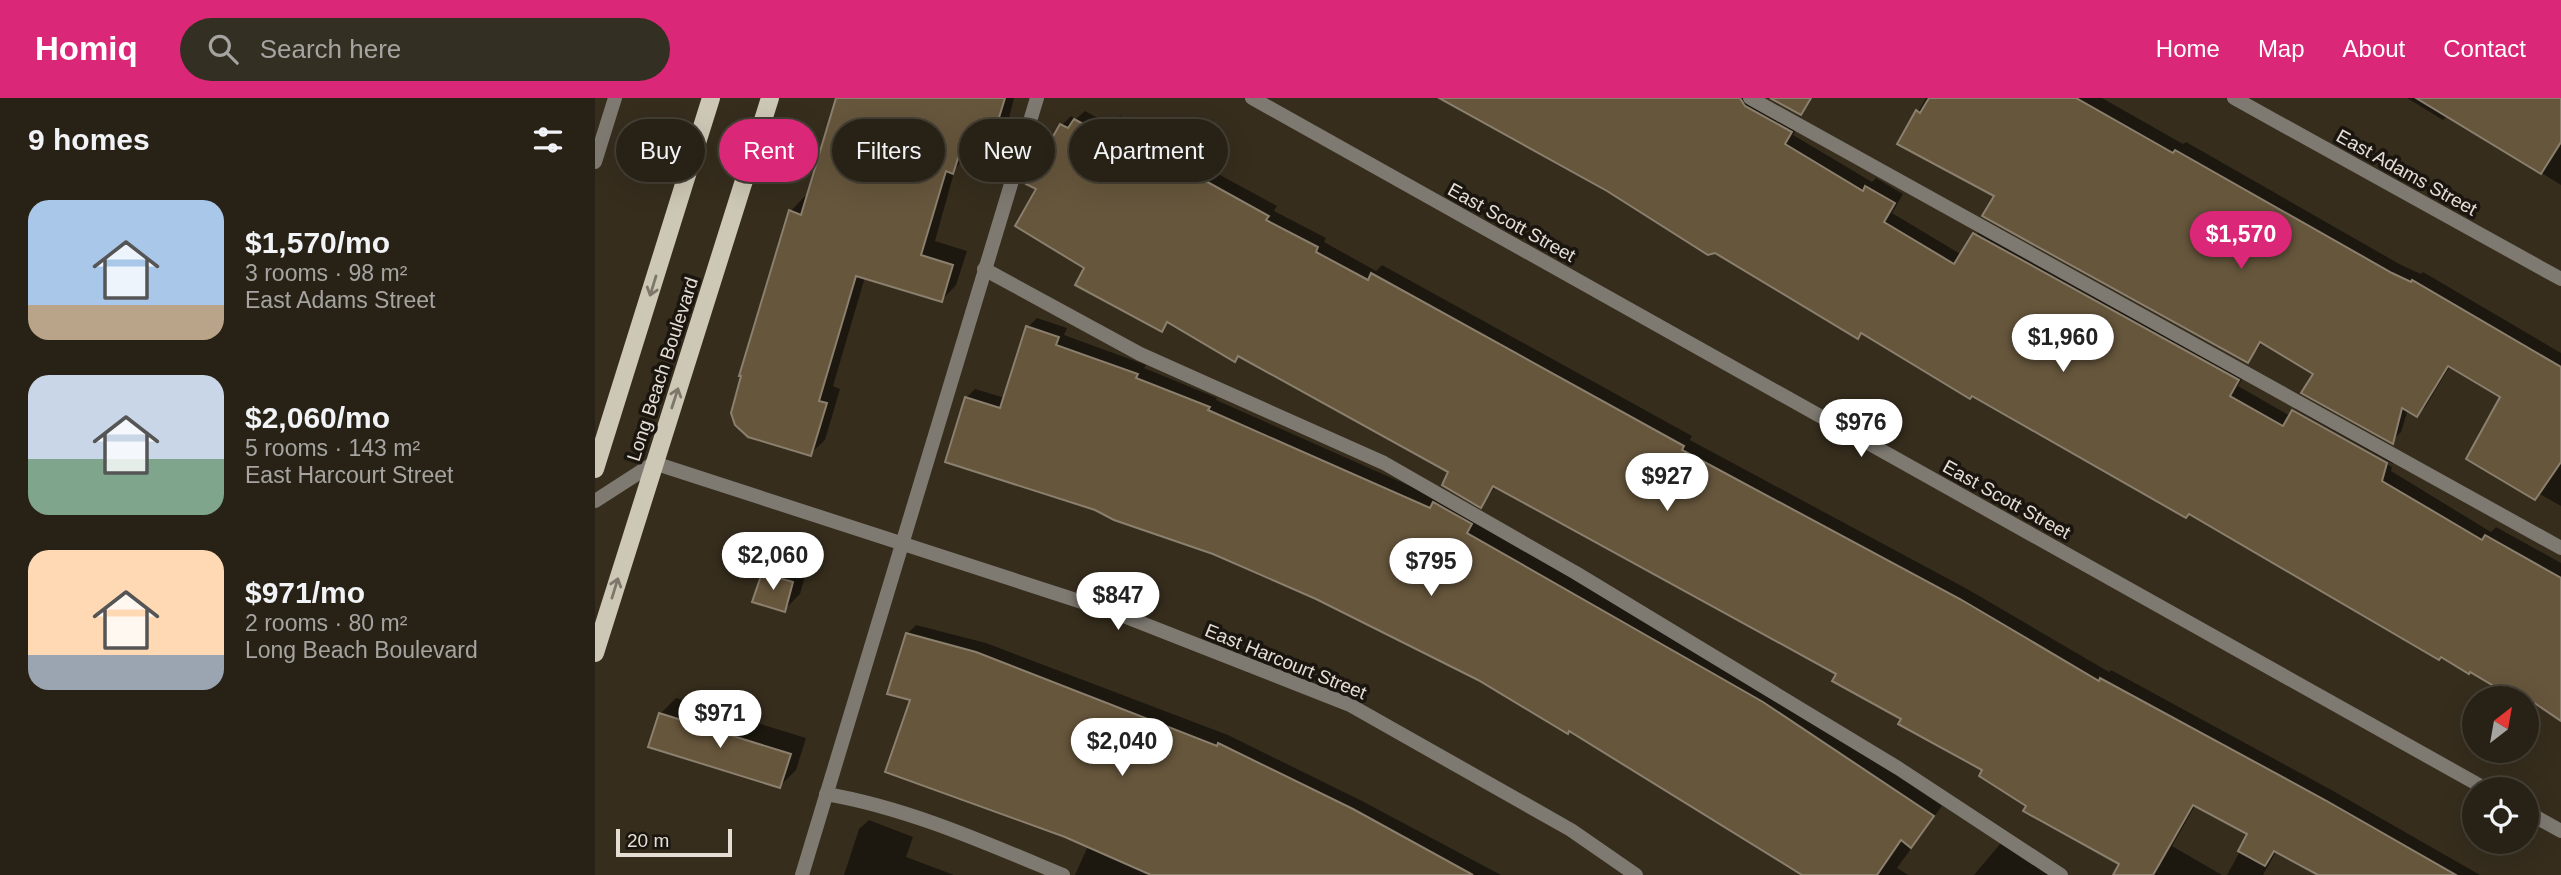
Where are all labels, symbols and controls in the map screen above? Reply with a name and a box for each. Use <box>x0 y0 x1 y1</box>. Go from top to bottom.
search box <box>180 18 670 81</box>
text: Homiq <box>35 30 138 67</box>
icon: search <box>204 30 242 68</box>
text: Search here <box>260 34 401 64</box>
text: Home <box>2156 35 2220 62</box>
text: Map <box>2258 35 2305 62</box>
text: About <box>2343 35 2405 62</box>
text: Contact <box>2443 35 2526 62</box>
chip: Buy <box>616 119 705 182</box>
chip: Rent <box>719 119 818 182</box>
chip: Filters <box>832 119 945 182</box>
chip: New <box>959 119 1055 182</box>
chip: Apartment <box>1069 119 1228 182</box>
icon: filters <box>529 121 567 159</box>
text: 9 homes <box>28 123 150 156</box>
street label: East Adams Street <box>2333 125 2481 220</box>
street label: East Scott Street <box>1444 179 1580 267</box>
pin: $1,570 <box>2184 212 2298 271</box>
text: $1,570 <box>2206 221 2276 247</box>
text: $1,570/mo <box>245 226 390 259</box>
icon: home <box>84 228 168 312</box>
text: 3 rooms · 98 m² <box>245 260 407 286</box>
street label: Long Beach Boulevard <box>623 274 702 464</box>
one-way arrow <box>645 275 658 297</box>
text: East Adams Street <box>245 287 435 313</box>
pin: $1,960 <box>2006 314 2120 374</box>
text: $1,960 <box>2028 324 2098 350</box>
one-way arrow <box>669 388 682 410</box>
pin: $976 <box>1820 400 1902 459</box>
text: $2,060/mo <box>245 401 390 434</box>
icon: home <box>84 403 168 487</box>
text: $976 <box>1835 409 1887 435</box>
text: 5 rooms · 143 m² <box>245 435 420 461</box>
pin: $927 <box>1626 454 1708 513</box>
street label: East Scott Street <box>1939 456 2075 544</box>
text: East Harcourt Street <box>245 462 453 488</box>
text: $927 <box>1641 463 1693 489</box>
pin: $2,060 <box>716 532 830 592</box>
pin: $795 <box>1390 538 1472 598</box>
text: $2,060 <box>738 542 808 568</box>
text: $795 <box>1405 548 1457 574</box>
pin: $847 <box>1077 573 1159 632</box>
text: $971/mo <box>245 576 365 609</box>
one-way arrow <box>610 577 623 599</box>
icon: home <box>84 578 168 662</box>
text: $847 <box>1092 582 1144 608</box>
text: 2 rooms · 80 m² <box>245 610 407 636</box>
street label: East Harcourt Street <box>1202 619 1370 704</box>
text: Long Beach Boulevard <box>245 637 478 663</box>
north arrow <box>2462 686 2539 763</box>
map controls <box>2462 686 2539 854</box>
pin: $971 <box>679 690 761 750</box>
text: $971 <box>694 700 746 726</box>
pin: $2,040 <box>1065 718 1179 778</box>
text: $2,040 <box>1087 728 1157 754</box>
button: locate <box>2462 777 2539 854</box>
scale bar <box>616 826 731 858</box>
text: 20 m <box>627 830 669 851</box>

